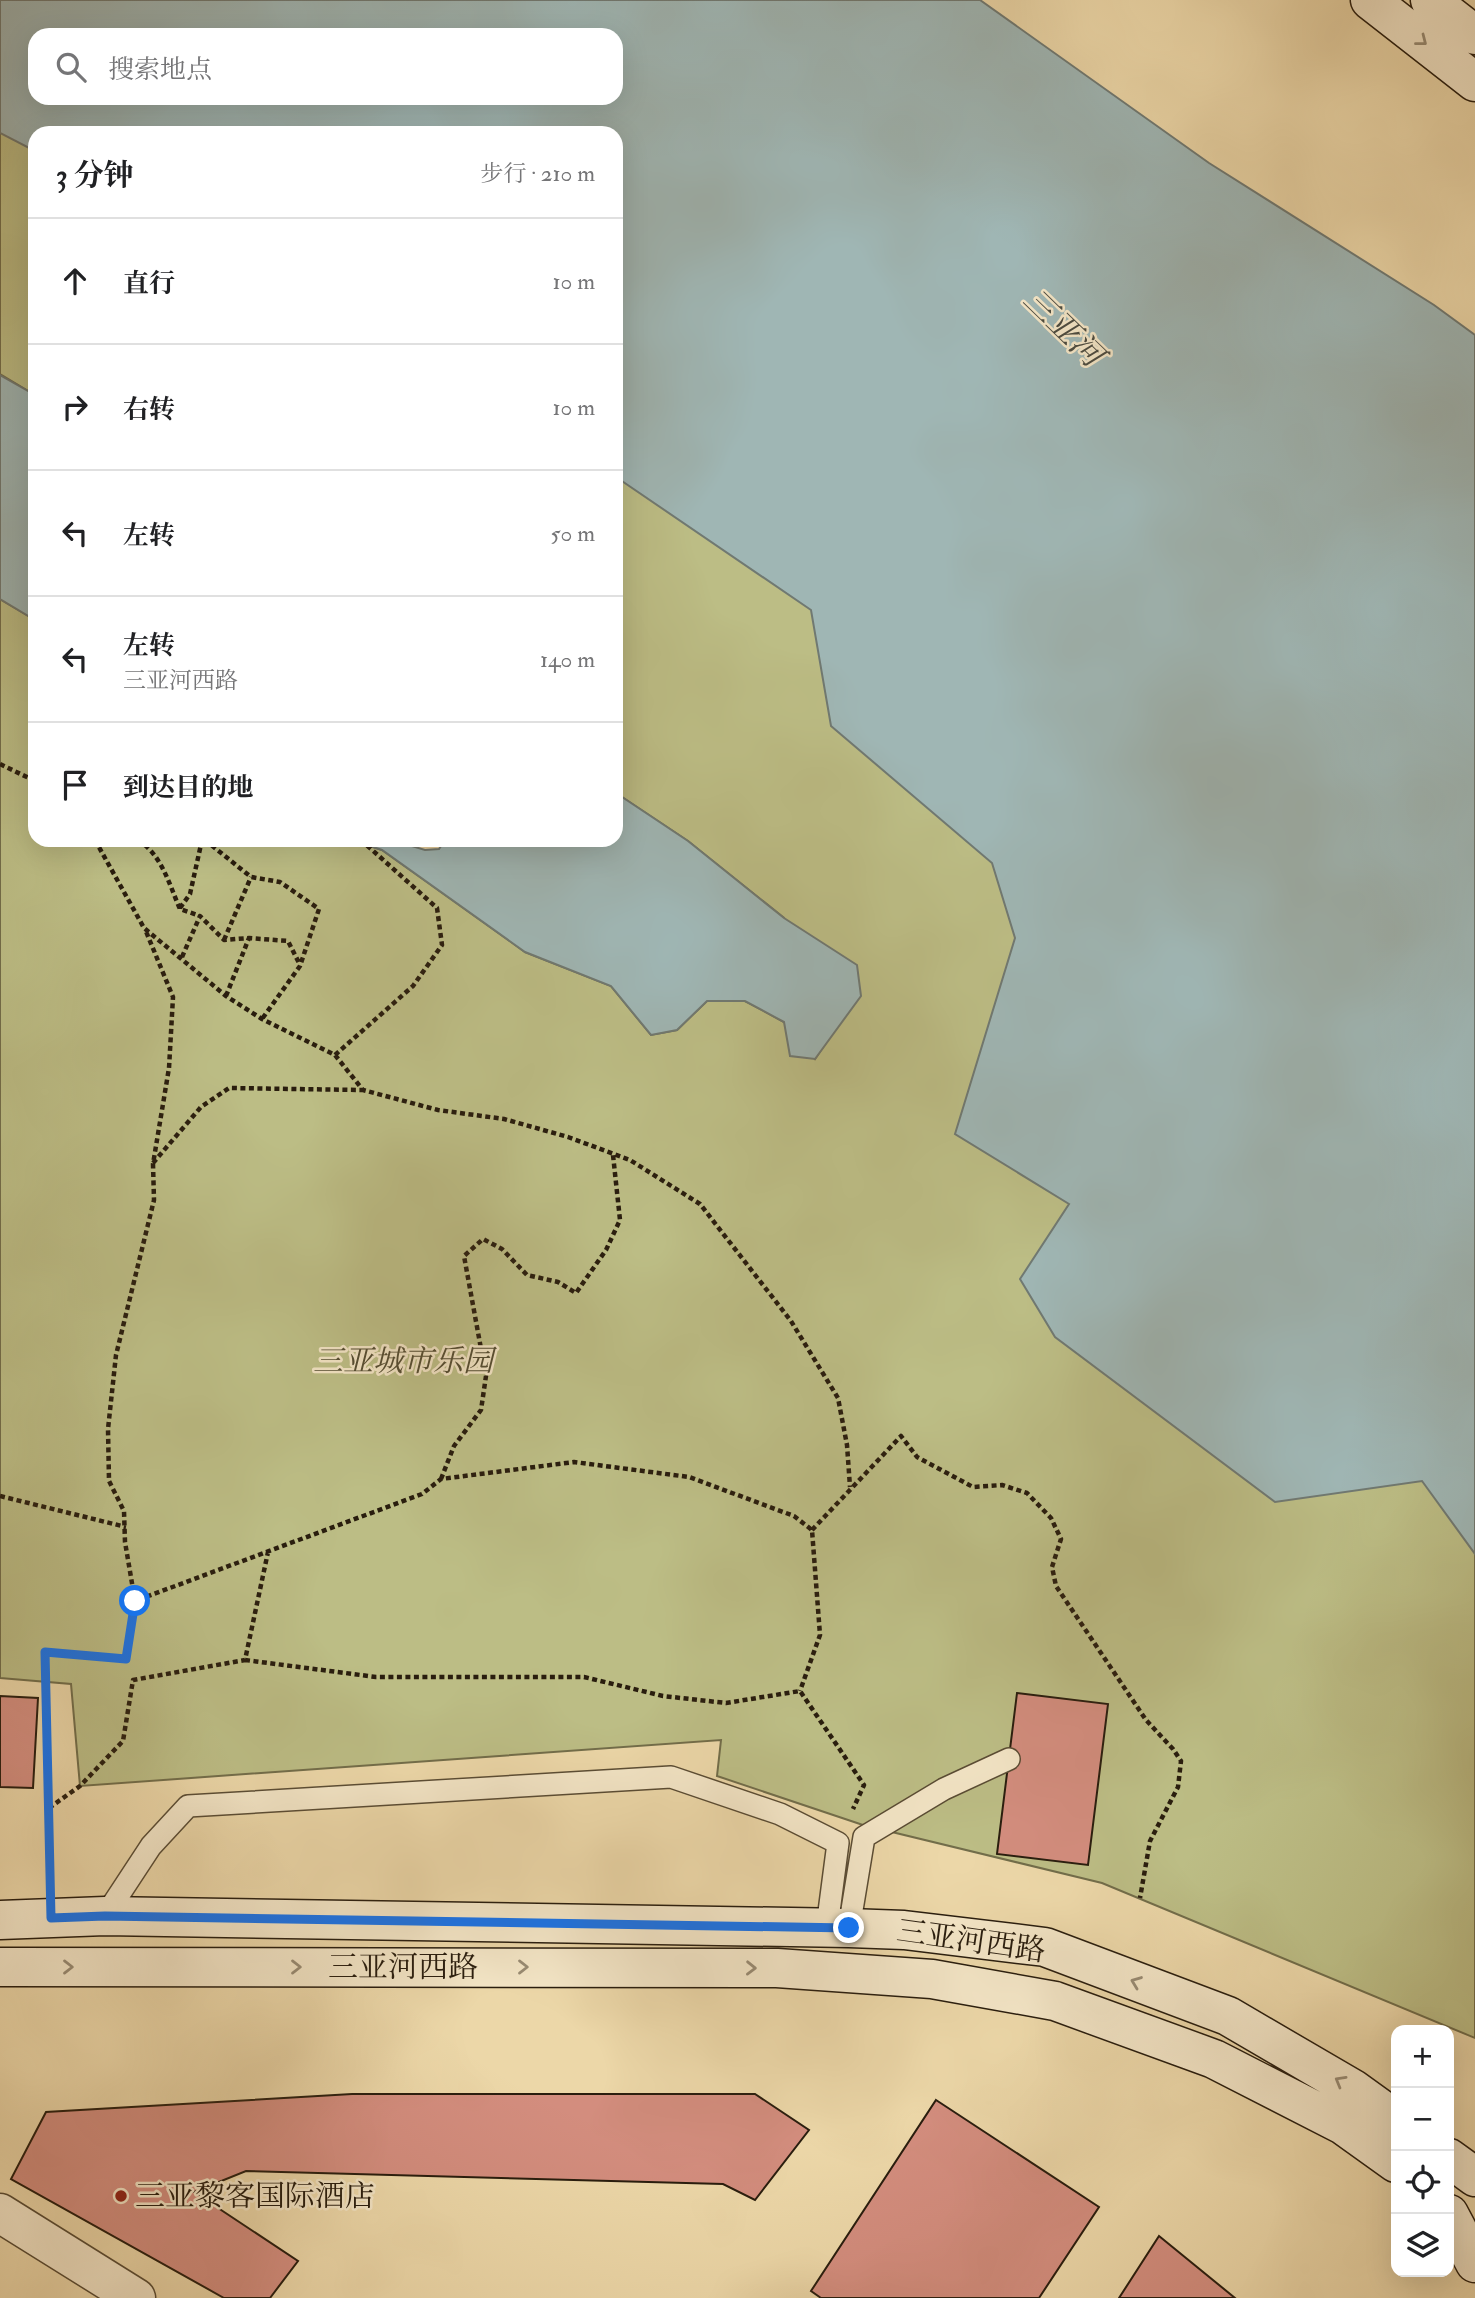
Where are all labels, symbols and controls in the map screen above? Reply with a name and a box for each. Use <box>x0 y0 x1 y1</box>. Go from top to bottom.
search box <box>28 28 623 105</box>
one-way arrow <box>1415 32 1427 45</box>
icon: search <box>52 48 90 86</box>
text: 搜索地点 <box>108 54 212 86</box>
text: 3 分钟 <box>56 157 134 194</box>
text: 步行 · 210 m <box>481 159 595 188</box>
icon: ahead <box>56 262 94 300</box>
text: 10 m <box>552 267 595 296</box>
text: 直行 <box>123 268 175 300</box>
water label: 三亚河 <box>1015 280 1115 379</box>
icon: right <box>56 388 94 426</box>
text: 10 m <box>552 393 595 422</box>
text: 右转 <box>123 394 175 426</box>
icon: left <box>56 514 94 552</box>
text: 50 m <box>551 519 595 548</box>
text: 左转 <box>123 520 175 552</box>
text: 左转 <box>123 630 175 662</box>
icon: left <box>56 640 94 678</box>
text: 140 m <box>540 645 595 674</box>
text: 三亚河西路 <box>123 666 238 695</box>
icon: arrive <box>56 766 94 804</box>
text: 到达目的地 <box>123 772 253 804</box>
park label: 三亚城市乐园 <box>313 1343 497 1380</box>
route start <box>119 1585 150 1616</box>
route end <box>833 1912 864 1943</box>
street label: 三亚河西路 <box>894 1912 1048 1970</box>
street label: 三亚河西路 <box>328 1949 478 1986</box>
one-way arrow <box>63 1959 74 1975</box>
one-way arrow <box>291 1959 301 1975</box>
one-way arrow <box>518 1959 529 1975</box>
one-way arrow <box>746 1960 756 1976</box>
one-way arrow <box>1131 1976 1143 1990</box>
map controls <box>1391 2025 1454 2277</box>
button: + <box>1391 2025 1454 2088</box>
one-way arrow <box>1335 2076 1347 2089</box>
button: − <box>1391 2088 1454 2151</box>
button: locate <box>1391 2151 1454 2214</box>
place label: 三亚黎客国际酒店 <box>135 2178 375 2215</box>
marker: 三亚黎客国际酒店 <box>113 2188 129 2204</box>
button: layers <box>1391 2214 1454 2277</box>

